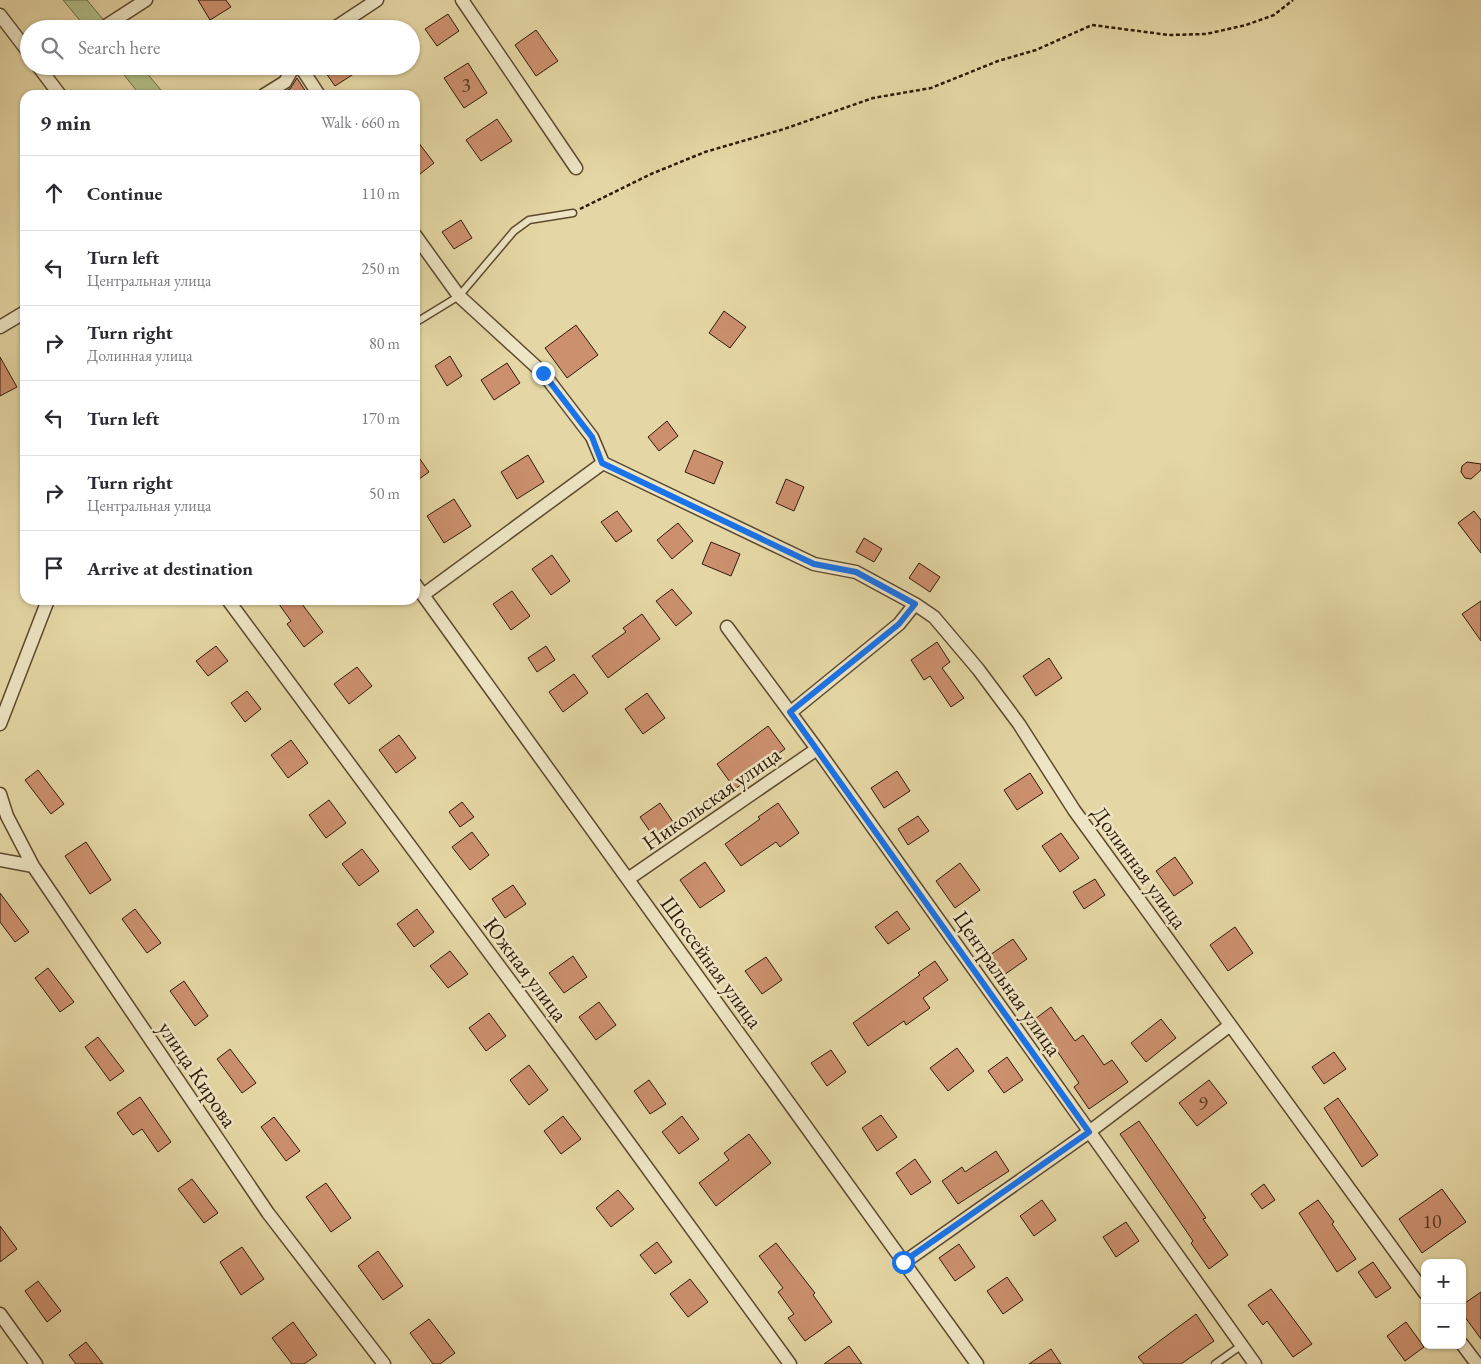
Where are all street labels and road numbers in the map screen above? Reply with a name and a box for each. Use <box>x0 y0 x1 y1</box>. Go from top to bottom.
street label: Никольская улица <box>636 740 786 857</box>
street label: Долинная улица <box>1085 800 1194 935</box>
street label: Шоссейная улица <box>654 890 770 1034</box>
street label: Центральная улица <box>947 905 1069 1062</box>
street label: Южная улица <box>477 911 575 1028</box>
street label: улица Кирова <box>151 1015 244 1133</box>

